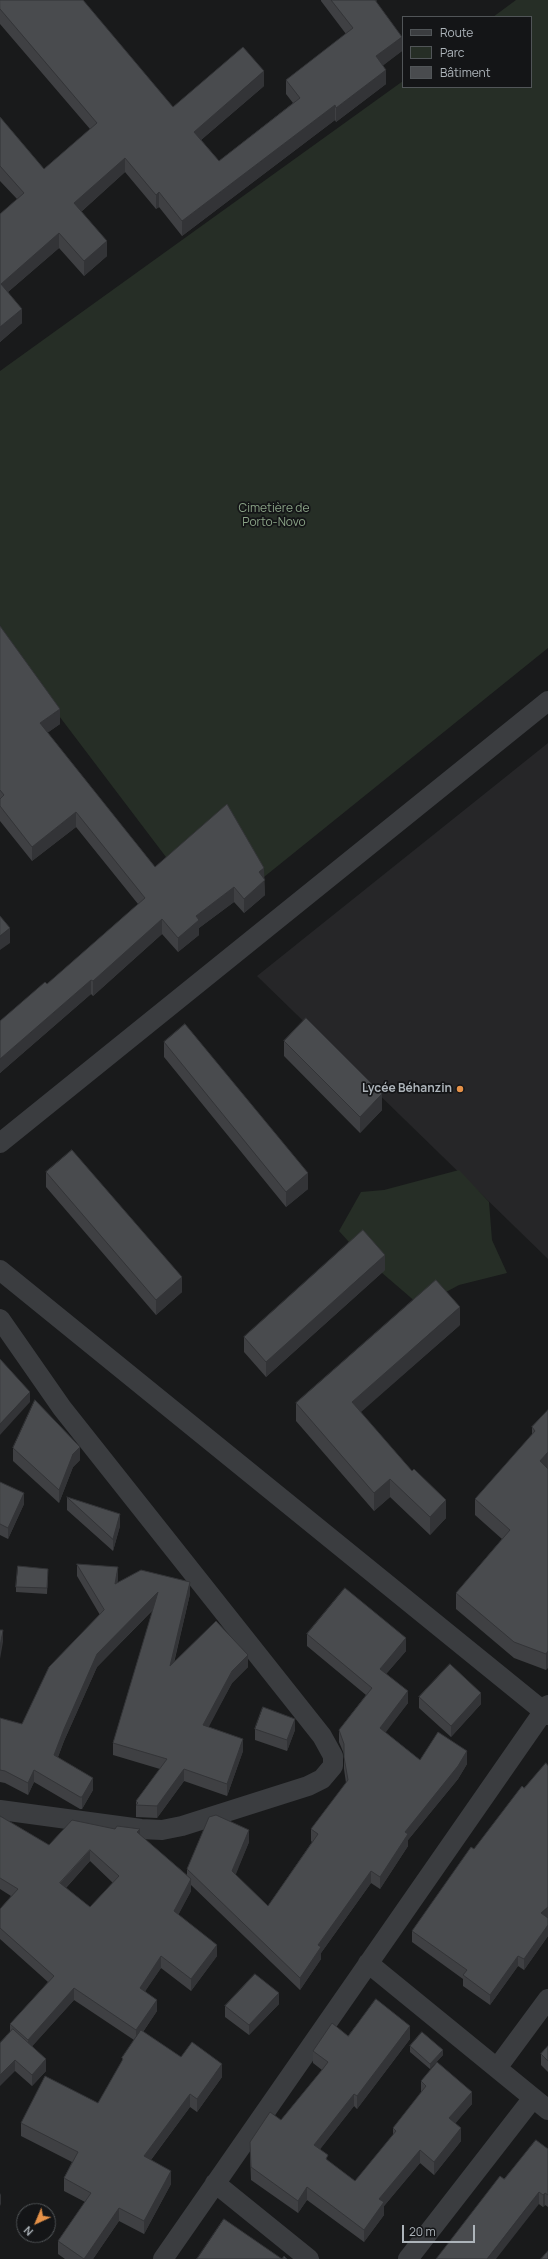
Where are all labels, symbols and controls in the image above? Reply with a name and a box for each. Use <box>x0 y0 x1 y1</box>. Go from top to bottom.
legend <box>402 16 532 88</box>
text: Route <box>440 24 473 41</box>
text: Parc <box>440 44 464 61</box>
text: Bâtiment <box>440 64 491 81</box>
park label: Cimetière de Porto-Novo <box>239 502 309 530</box>
place label: Lycée Béhanzin <box>362 1082 452 1096</box>
marker: Lycée Béhanzin <box>455 1084 465 1094</box>
north arrow <box>16 2203 56 2243</box>
scale bar <box>404 2217 477 2243</box>
text: N <box>20 2223 36 2239</box>
text: 20 m <box>409 2223 436 2240</box>

